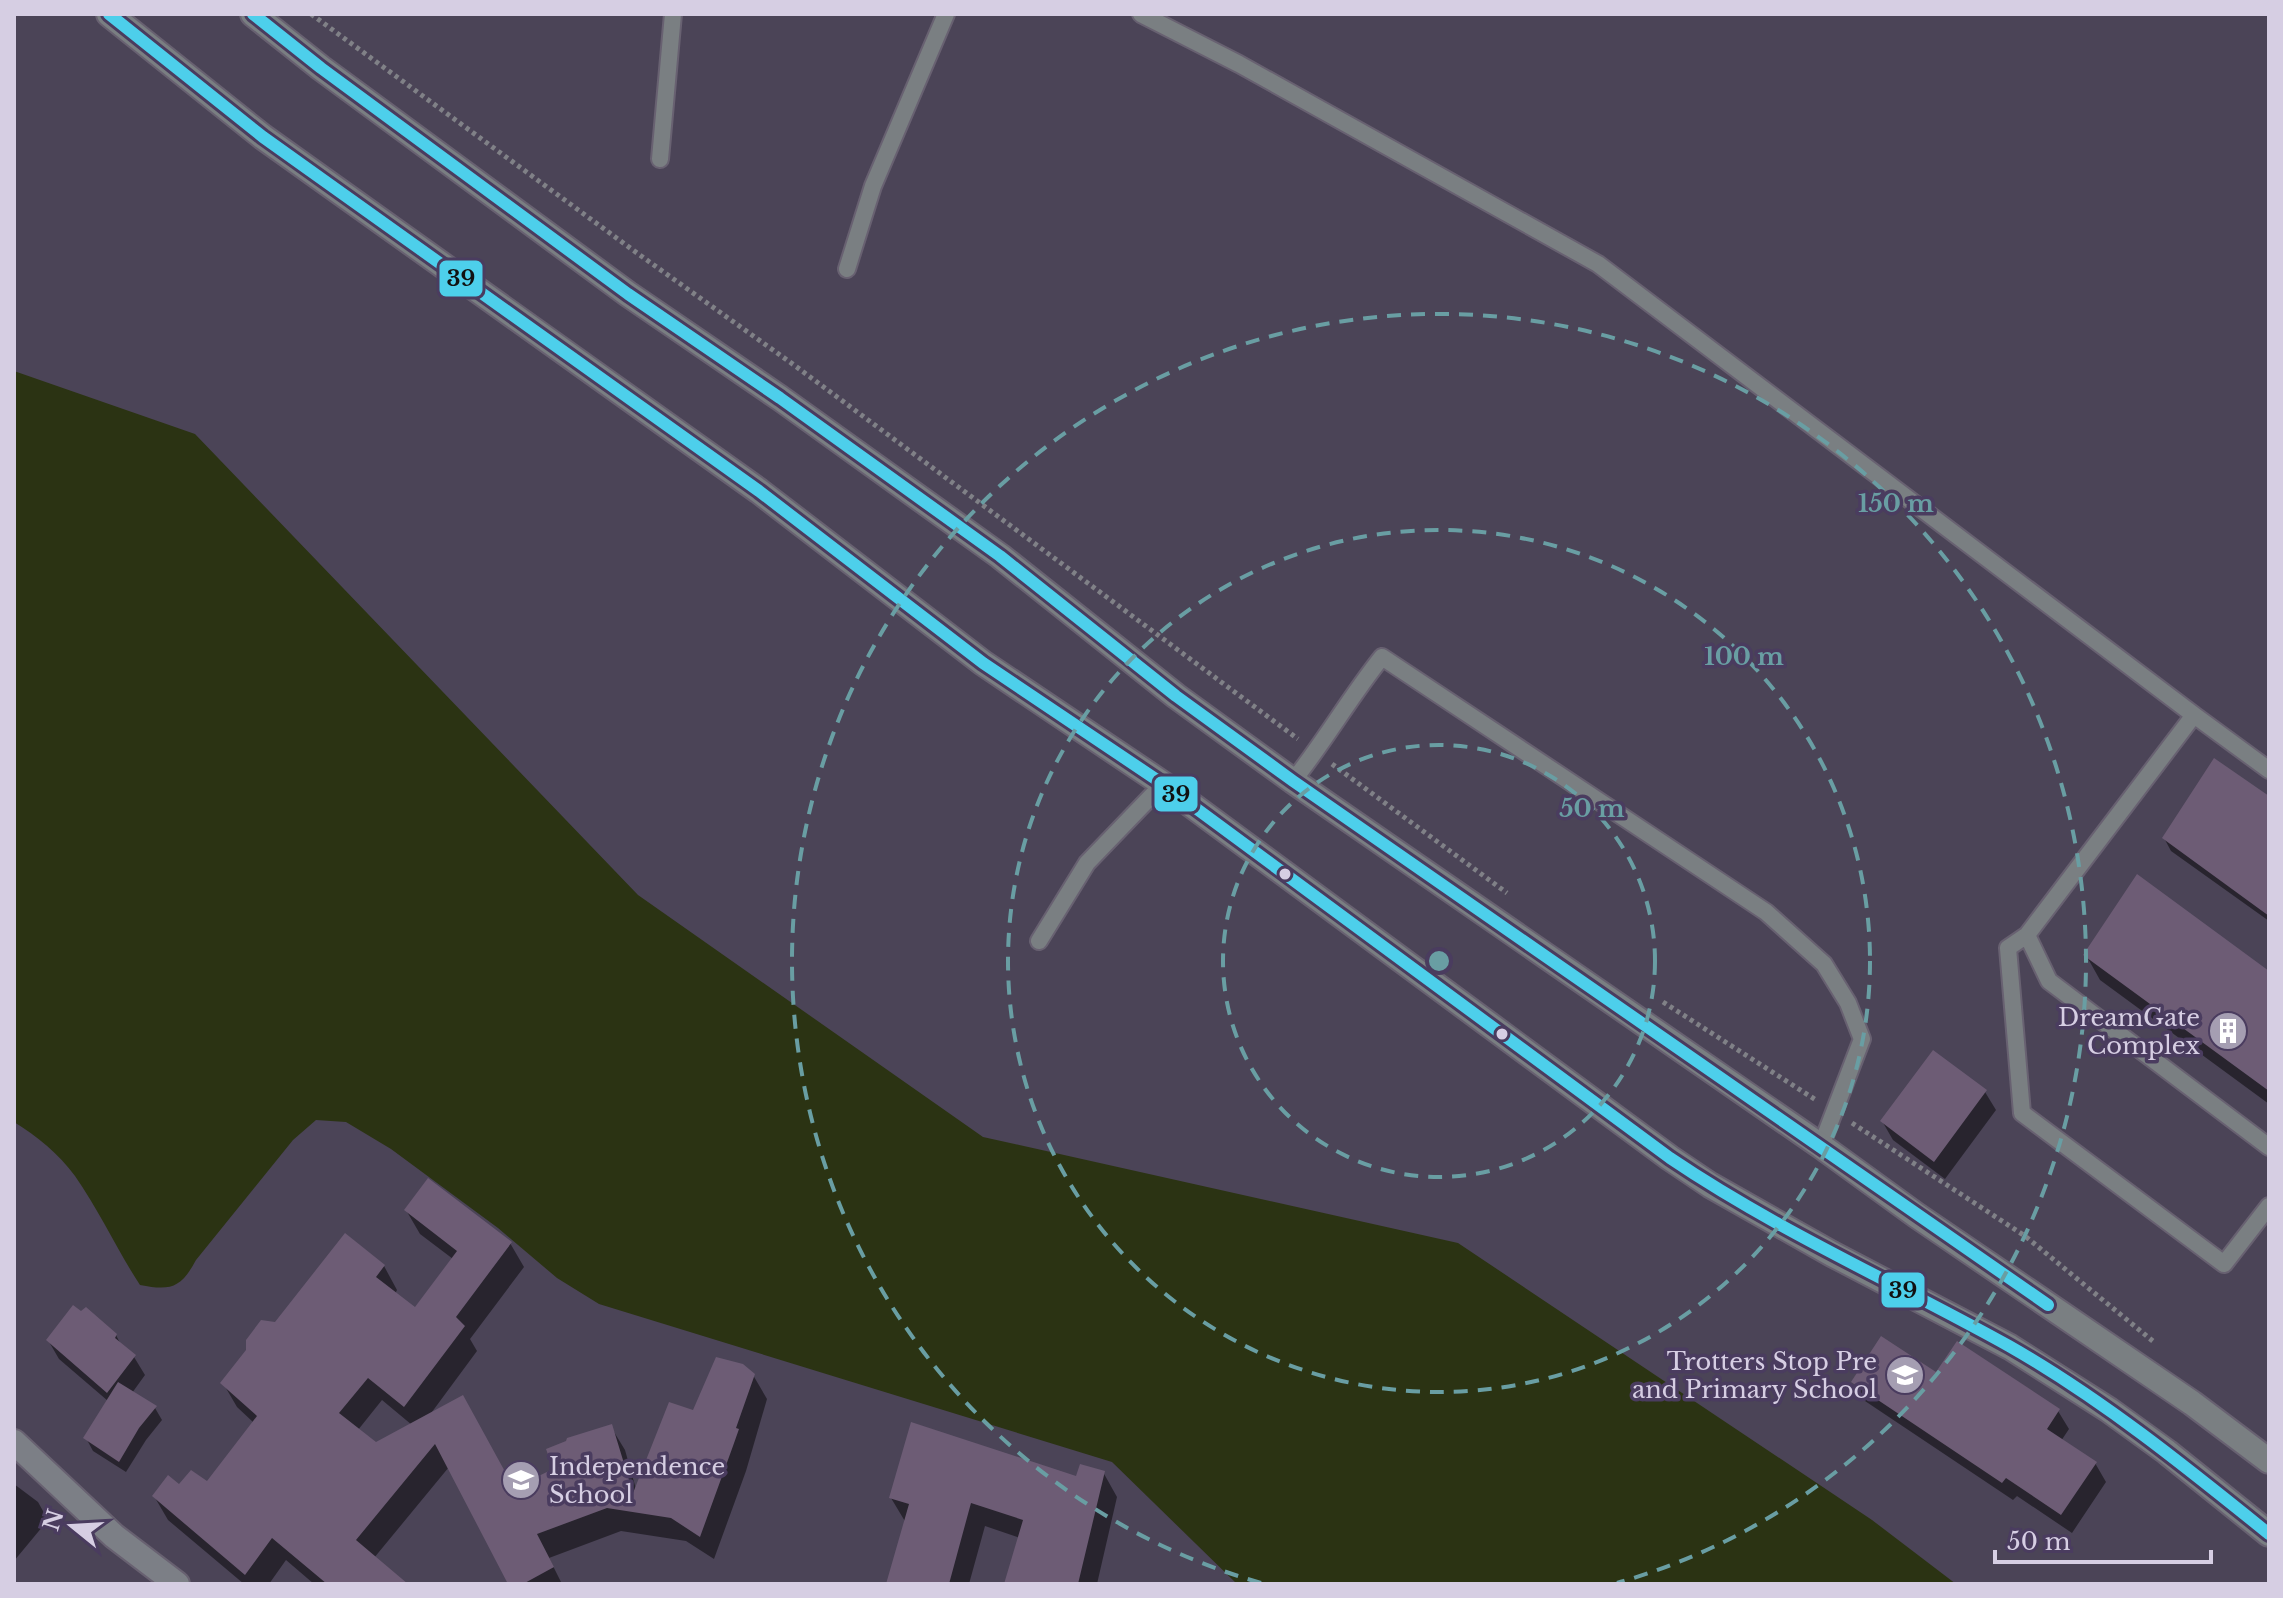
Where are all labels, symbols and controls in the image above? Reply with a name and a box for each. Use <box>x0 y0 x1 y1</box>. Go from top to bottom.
line badge: 39 <box>438 259 484 298</box>
text: 39 <box>447 265 475 292</box>
text: 150 m <box>1858 489 1934 518</box>
text: 100 m <box>1704 642 1784 671</box>
line badge: 39 <box>1153 775 1199 813</box>
text: 39 <box>1162 781 1190 808</box>
text: 50 m <box>1559 794 1625 823</box>
unlabelled marker <box>1277 866 1293 882</box>
centre of rings <box>1425 947 1453 975</box>
place label: DreamGate Complex <box>2058 1003 2200 1060</box>
building icon: DreamGate Complex <box>2207 1010 2249 1052</box>
unlabelled marker <box>1494 1026 1510 1042</box>
line badge: 39 <box>1880 1271 1926 1309</box>
text: 39 <box>1889 1277 1917 1304</box>
place label: Trotters Stop Pre and Primary School <box>1632 1347 1877 1404</box>
school or university icon: Trotters Stop Pre and Primary School <box>1884 1354 1926 1396</box>
place label: Independence School <box>549 1452 725 1509</box>
school or university icon: Independence School <box>500 1459 542 1501</box>
north arrow <box>32 1486 112 1566</box>
text: N <box>37 1506 70 1534</box>
scale bar <box>1995 1514 2211 1564</box>
text: 50 m <box>2007 1527 2071 1556</box>

